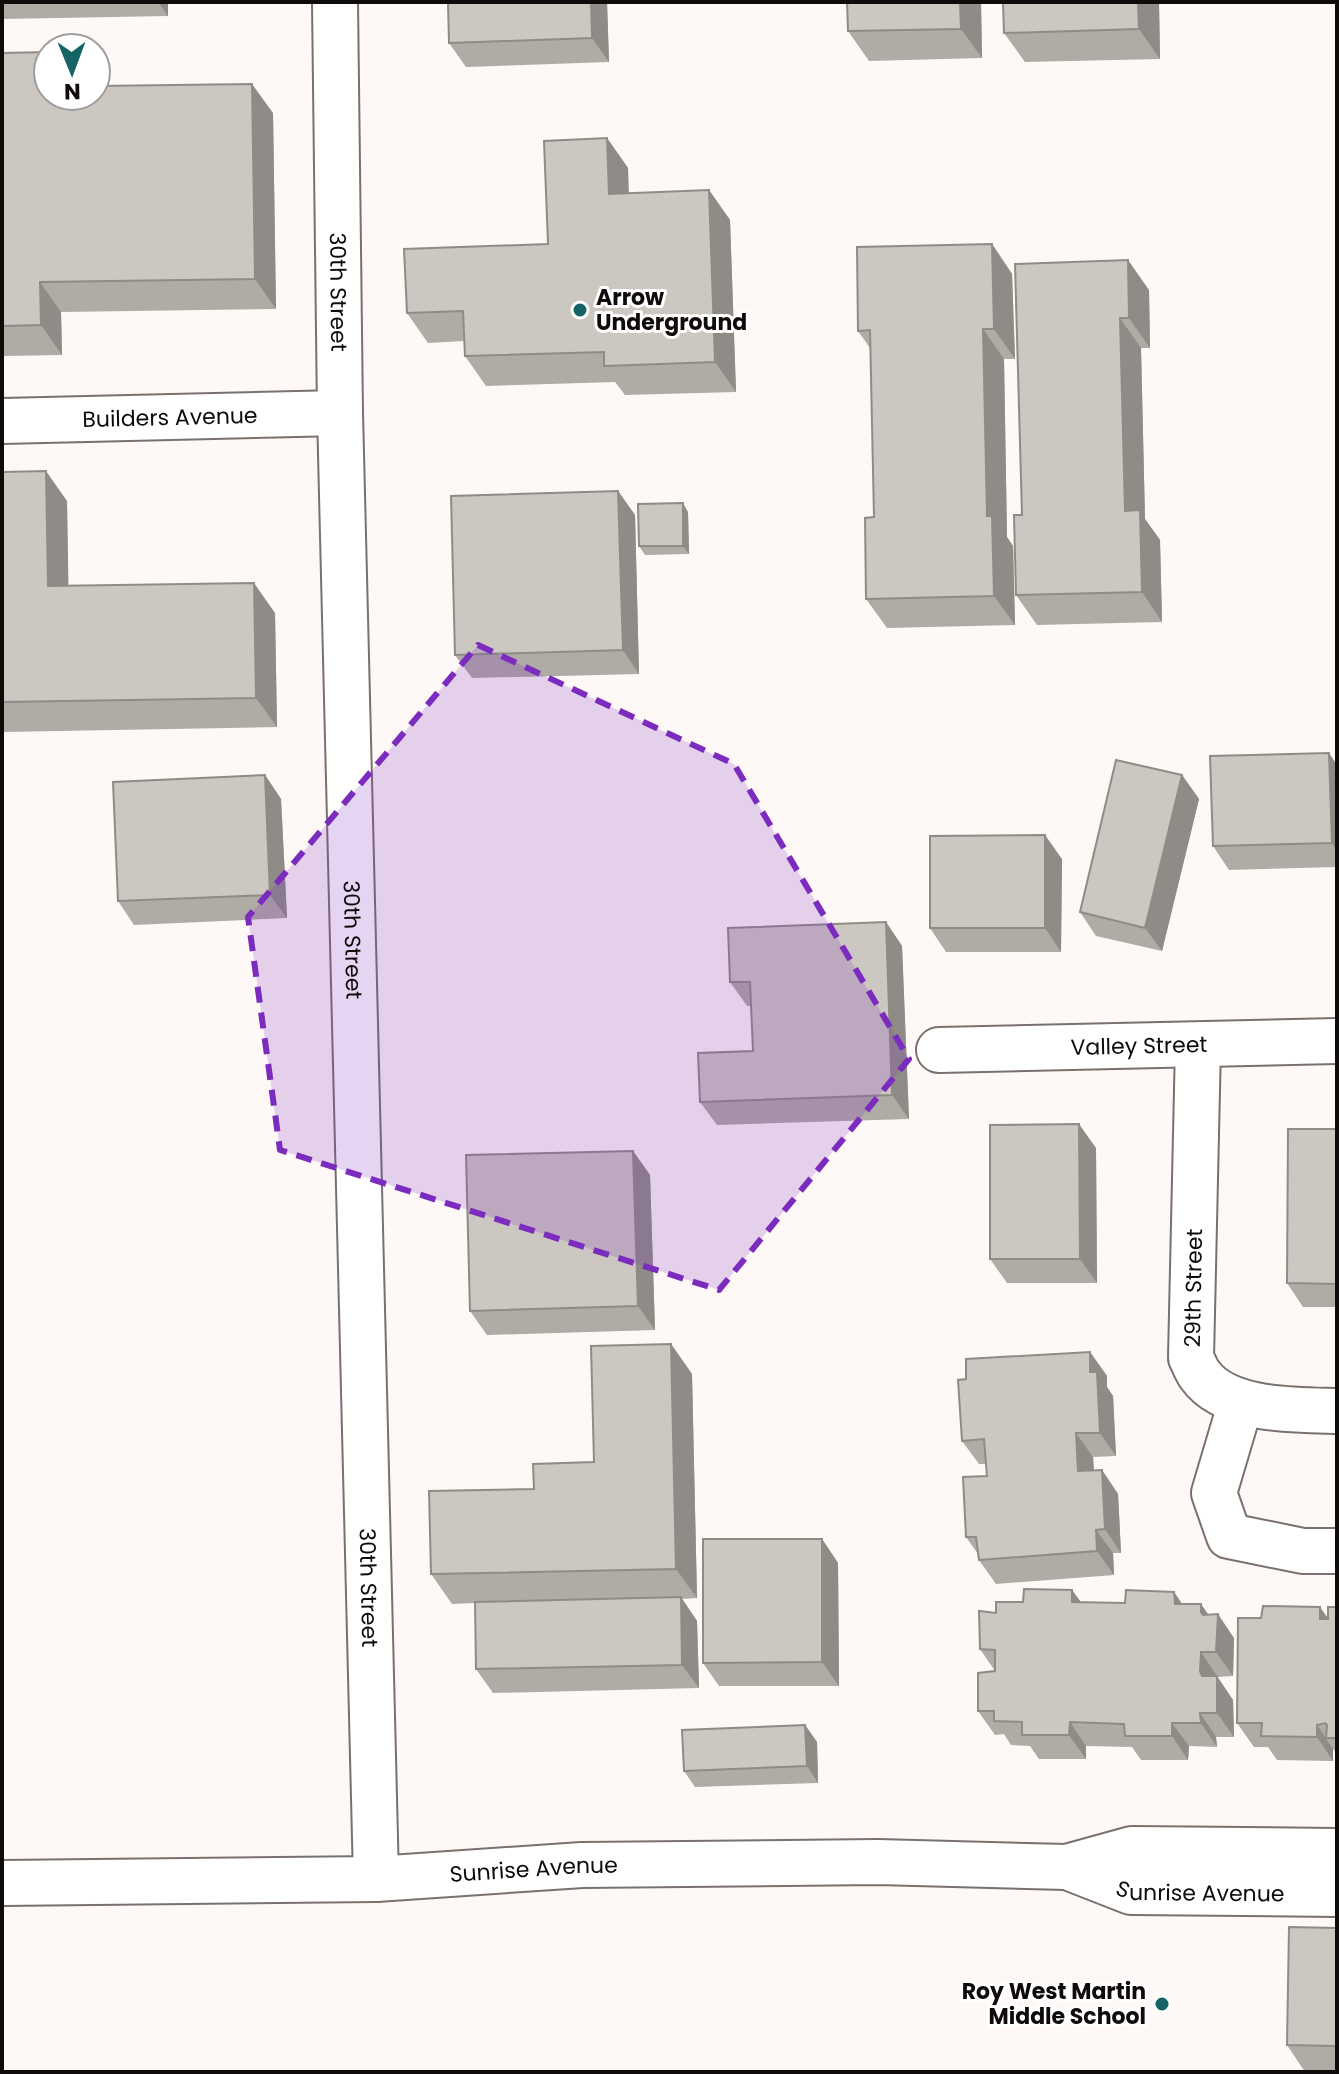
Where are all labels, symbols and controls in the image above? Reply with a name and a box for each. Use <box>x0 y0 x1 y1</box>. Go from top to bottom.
north arrow <box>32 32 112 112</box>
text: N <box>64 76 81 107</box>
street label: 30th Street <box>322 232 354 352</box>
place label: Arrow Underground <box>596 282 747 338</box>
marker: Arrow Underground <box>571 301 589 319</box>
street label: Builders Avenue <box>82 400 258 435</box>
street label: 30th Street <box>335 880 369 1000</box>
street label: Valley Street <box>1070 1029 1208 1063</box>
street label: 29th Street <box>1177 1228 1210 1348</box>
street label: 30th Street <box>351 1528 385 1648</box>
street label: Sunrise Avenue <box>449 1850 618 1890</box>
street label: Sunrise Avenue <box>1111 1873 1285 1909</box>
place label: Roy West Martin Middle School <box>962 1976 1146 2032</box>
marker: Roy West Martin Middle School <box>1153 1995 1171 2013</box>

